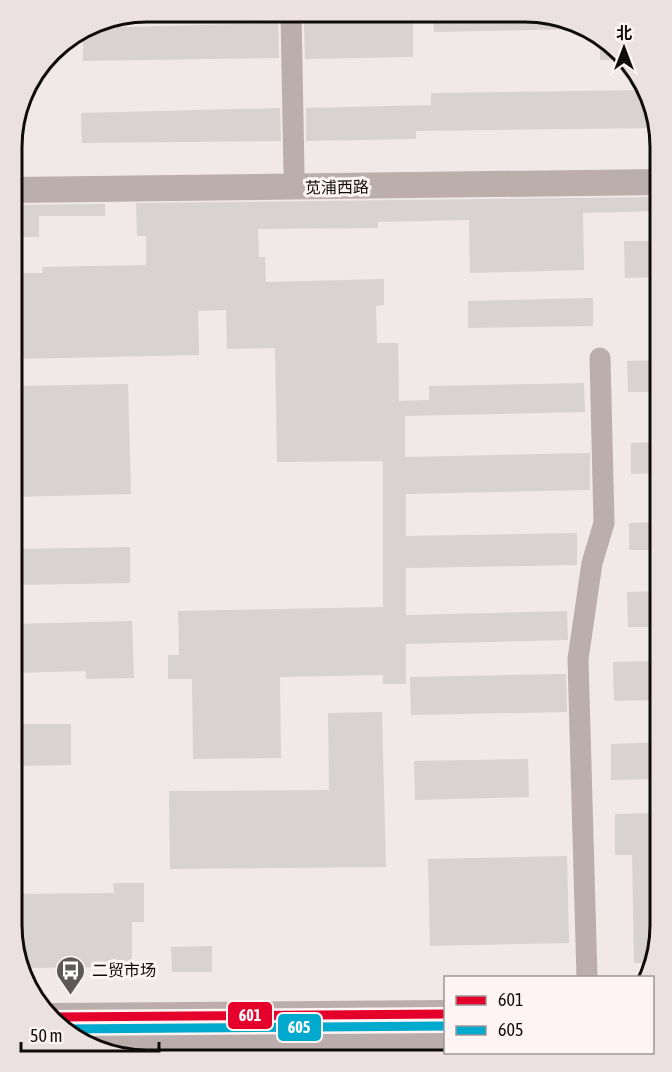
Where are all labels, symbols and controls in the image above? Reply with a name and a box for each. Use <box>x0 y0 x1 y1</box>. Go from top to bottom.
north arrow <box>594 18 654 78</box>
text: 北 <box>616 24 632 42</box>
street label: 苋浦西路 <box>305 177 369 197</box>
bus stop icon: 二贸市场 <box>55 954 87 996</box>
place label: 二贸市场 <box>92 961 156 979</box>
legend <box>444 976 654 1054</box>
text: 601 <box>498 989 523 1010</box>
line badge: 601 <box>227 1001 273 1030</box>
text: 601 <box>239 1006 262 1024</box>
line badge: 605 <box>277 1013 322 1042</box>
scale bar <box>21 1015 159 1053</box>
text: 605 <box>288 1018 311 1036</box>
text: 605 <box>498 1019 523 1040</box>
text: 50 m <box>30 1025 62 1046</box>

